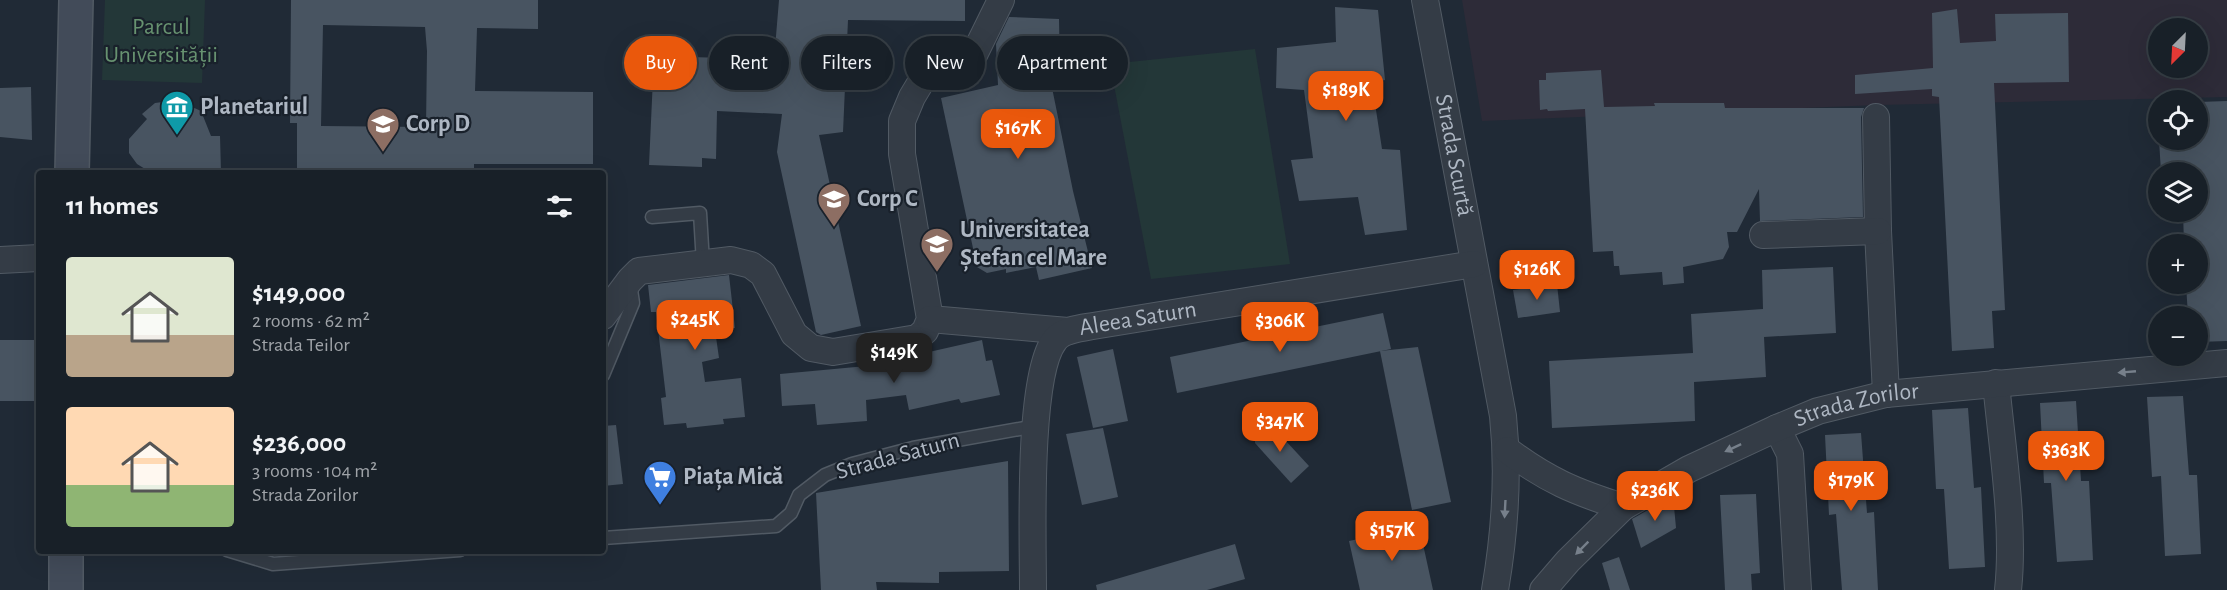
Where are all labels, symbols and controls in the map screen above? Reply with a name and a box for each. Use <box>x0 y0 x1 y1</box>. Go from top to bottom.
park label: Parcul Universității <box>104 15 218 68</box>
north arrow <box>2148 18 2208 78</box>
map controls <box>2148 18 2208 366</box>
chip: Buy <box>624 36 697 90</box>
chip: Rent <box>709 36 789 90</box>
chip: Filters <box>801 36 893 90</box>
chip: New <box>905 36 985 90</box>
chip: Apartment <box>997 36 1128 90</box>
pin: $189K <box>1304 71 1388 122</box>
text: $189K <box>1322 80 1370 100</box>
museum icon: Planetariul <box>159 89 195 136</box>
button: locate <box>2148 90 2208 150</box>
street label: Strada Scurtă <box>1431 92 1477 218</box>
place label: Planetariul <box>200 95 308 119</box>
school or university icon: Corp D <box>365 106 401 153</box>
pin: $167K <box>976 109 1060 160</box>
place label: Corp D <box>406 112 470 136</box>
text: $167K <box>995 118 1041 138</box>
button: layers <box>2148 162 2208 222</box>
school or university icon: Corp C <box>816 181 852 228</box>
place label: Corp C <box>857 187 918 211</box>
icon: filters <box>543 190 576 223</box>
text: 11 homes <box>66 193 158 219</box>
place label: Universitatea Ștefan cel Mare <box>960 218 1107 272</box>
school or university icon: Universitatea Ștefan cel Mare <box>919 226 955 273</box>
button: + <box>2148 234 2208 294</box>
pin: $126K <box>1495 250 1579 301</box>
text: $126K <box>1514 259 1560 279</box>
text: $149,000 <box>252 280 345 306</box>
icon: home <box>114 281 186 353</box>
street label: Aleea Saturn <box>1077 297 1198 340</box>
pin: $245K <box>653 300 737 351</box>
pin: $306K <box>1238 302 1322 353</box>
button: − <box>2148 306 2208 366</box>
text: $245K <box>671 309 719 329</box>
text: 2 rooms · 62 m² <box>252 311 370 331</box>
text: $306K <box>1255 311 1305 331</box>
pin: $149K <box>852 333 936 384</box>
text: Strada Teilor <box>252 335 350 355</box>
text: $149K <box>870 342 918 362</box>
one-way arrow <box>2117 367 2136 376</box>
street label: Strada Zorilor <box>1791 379 1920 432</box>
pin: $347K <box>1238 402 1322 453</box>
text: $347K <box>1256 411 1304 431</box>
street label: Strada Saturn <box>834 428 962 484</box>
text: $236,000 <box>252 430 346 456</box>
icon: home <box>114 431 186 503</box>
pin: $363K <box>2024 431 2108 482</box>
text: $363K <box>2042 440 2090 460</box>
one-way arrow <box>1724 443 1742 453</box>
supermarket icon: Piața Mică <box>642 459 678 506</box>
text: 3 rooms · 104 m² <box>252 461 377 481</box>
pin: $179K <box>1809 461 1893 512</box>
place label: Piața Mică <box>683 465 783 491</box>
text: $179K <box>1828 470 1874 490</box>
pin: $236K <box>1613 471 1697 522</box>
text: $236K <box>1631 480 1679 500</box>
text: Strada Zorilor <box>252 485 358 505</box>
one-way arrow <box>1500 499 1509 518</box>
pin: $157K <box>1350 511 1434 562</box>
text: $157K <box>1369 520 1415 540</box>
one-way arrow <box>1575 540 1589 554</box>

